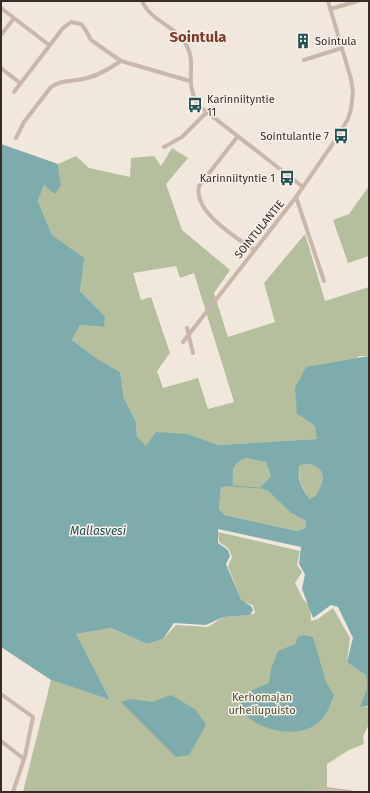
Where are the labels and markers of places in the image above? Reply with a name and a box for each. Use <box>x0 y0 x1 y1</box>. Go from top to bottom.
building icon: Sointula <box>294 32 312 50</box>
place label: Sointula <box>315 35 357 48</box>
place label: Karinniityntie 11 <box>207 93 275 119</box>
bus stop icon: Karinniityntie 11 <box>186 96 204 114</box>
bus stop icon: Sointulantie 7 <box>332 127 350 145</box>
place label: Sointulantie 7 <box>260 130 329 143</box>
bus stop icon: Karinniityntie 1 <box>278 169 296 187</box>
place label: Karinniityntie 1 <box>200 172 275 185</box>

